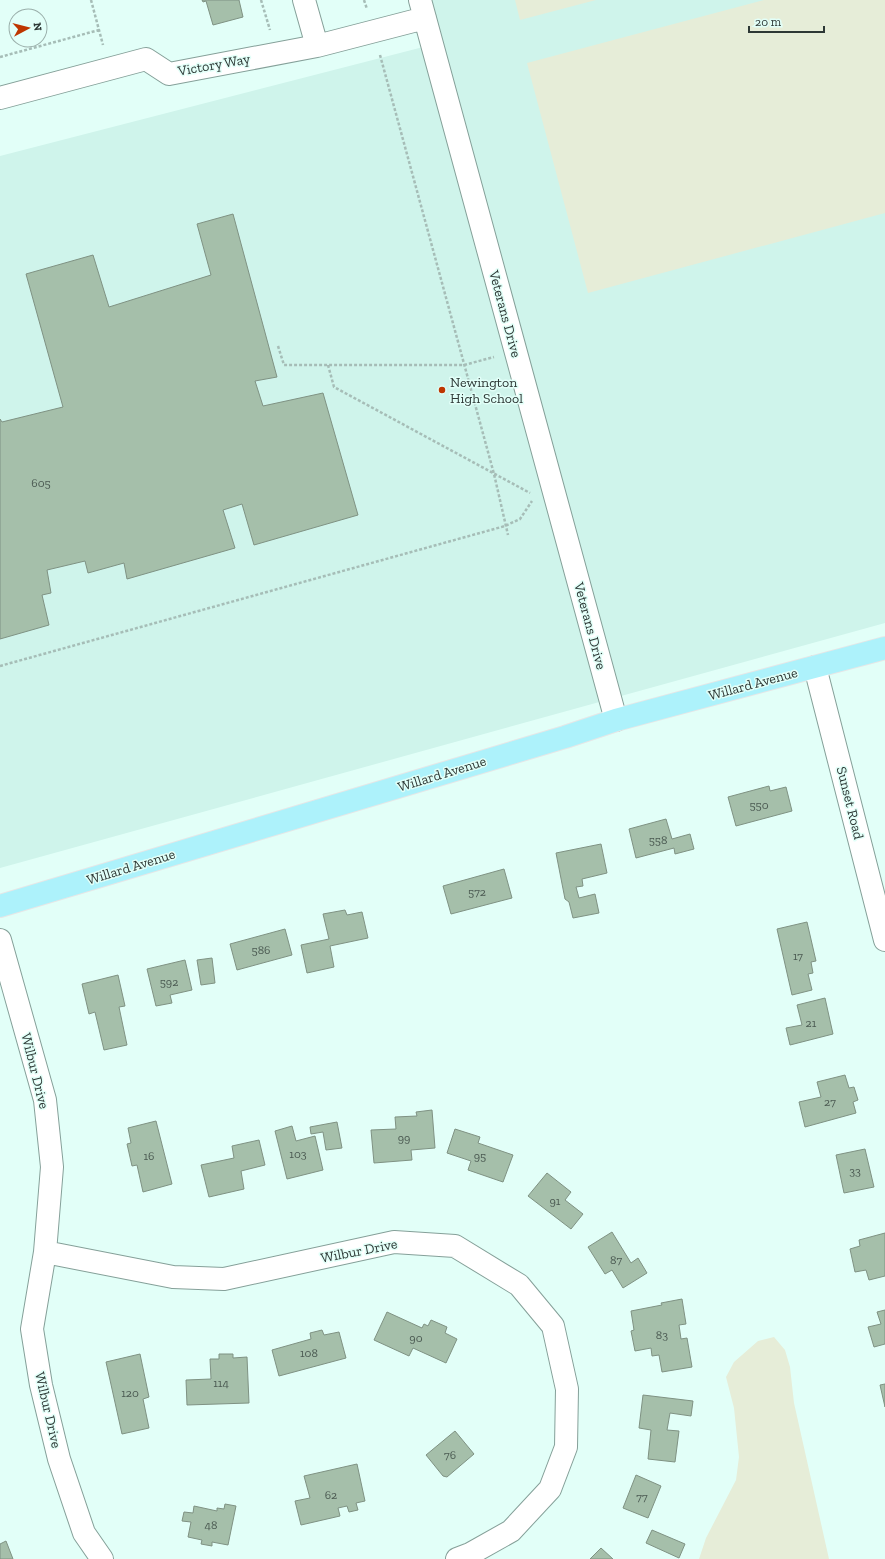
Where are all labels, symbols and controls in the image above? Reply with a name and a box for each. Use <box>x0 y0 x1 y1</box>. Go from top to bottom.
north arrow <box>8 8 48 48</box>
scale bar <box>749 8 824 34</box>
text: 20 m <box>755 15 782 29</box>
text: N <box>30 22 44 32</box>
street label: Victory Way <box>176 50 252 80</box>
street label: Veterans Drive <box>485 268 525 360</box>
place label: Newington High School <box>450 374 523 407</box>
marker: Newington High School <box>437 385 447 395</box>
house number: 605 <box>31 476 51 490</box>
street label: Veterans Drive <box>570 580 610 672</box>
street label: Willard Avenue <box>707 664 800 704</box>
street label: Willard Avenue <box>396 752 489 796</box>
street label: Sunset Road <box>833 765 867 842</box>
house number: 550 <box>749 798 769 812</box>
house number: 558 <box>649 833 667 847</box>
street label: Willard Avenue <box>85 845 178 889</box>
house number: 572 <box>468 885 486 899</box>
house number: 586 <box>252 943 270 957</box>
house number: 17 <box>793 949 803 963</box>
house number: 592 <box>160 975 178 989</box>
house number: 21 <box>806 1016 817 1030</box>
street label: Wilbur Drive <box>17 1031 53 1111</box>
house number: 27 <box>824 1095 836 1109</box>
house number: 99 <box>398 1131 410 1145</box>
house number: 103 <box>289 1147 307 1161</box>
house number: 16 <box>144 1149 155 1163</box>
house number: 95 <box>474 1149 486 1163</box>
house number: 33 <box>849 1164 861 1178</box>
house number: 91 <box>550 1194 561 1208</box>
street label: Wilbur Drive <box>319 1235 399 1267</box>
house number: 87 <box>610 1253 622 1267</box>
house number: 83 <box>656 1328 668 1342</box>
house number: 90 <box>409 1331 423 1345</box>
house number: 108 <box>300 1346 318 1360</box>
street label: Wilbur Drive <box>31 1370 65 1450</box>
house number: 114 <box>213 1376 229 1390</box>
house number: 120 <box>121 1386 139 1400</box>
house number: 76 <box>444 1448 456 1462</box>
house number: 62 <box>325 1488 337 1502</box>
house number: 77 <box>636 1490 648 1504</box>
house number: 48 <box>205 1518 217 1532</box>

